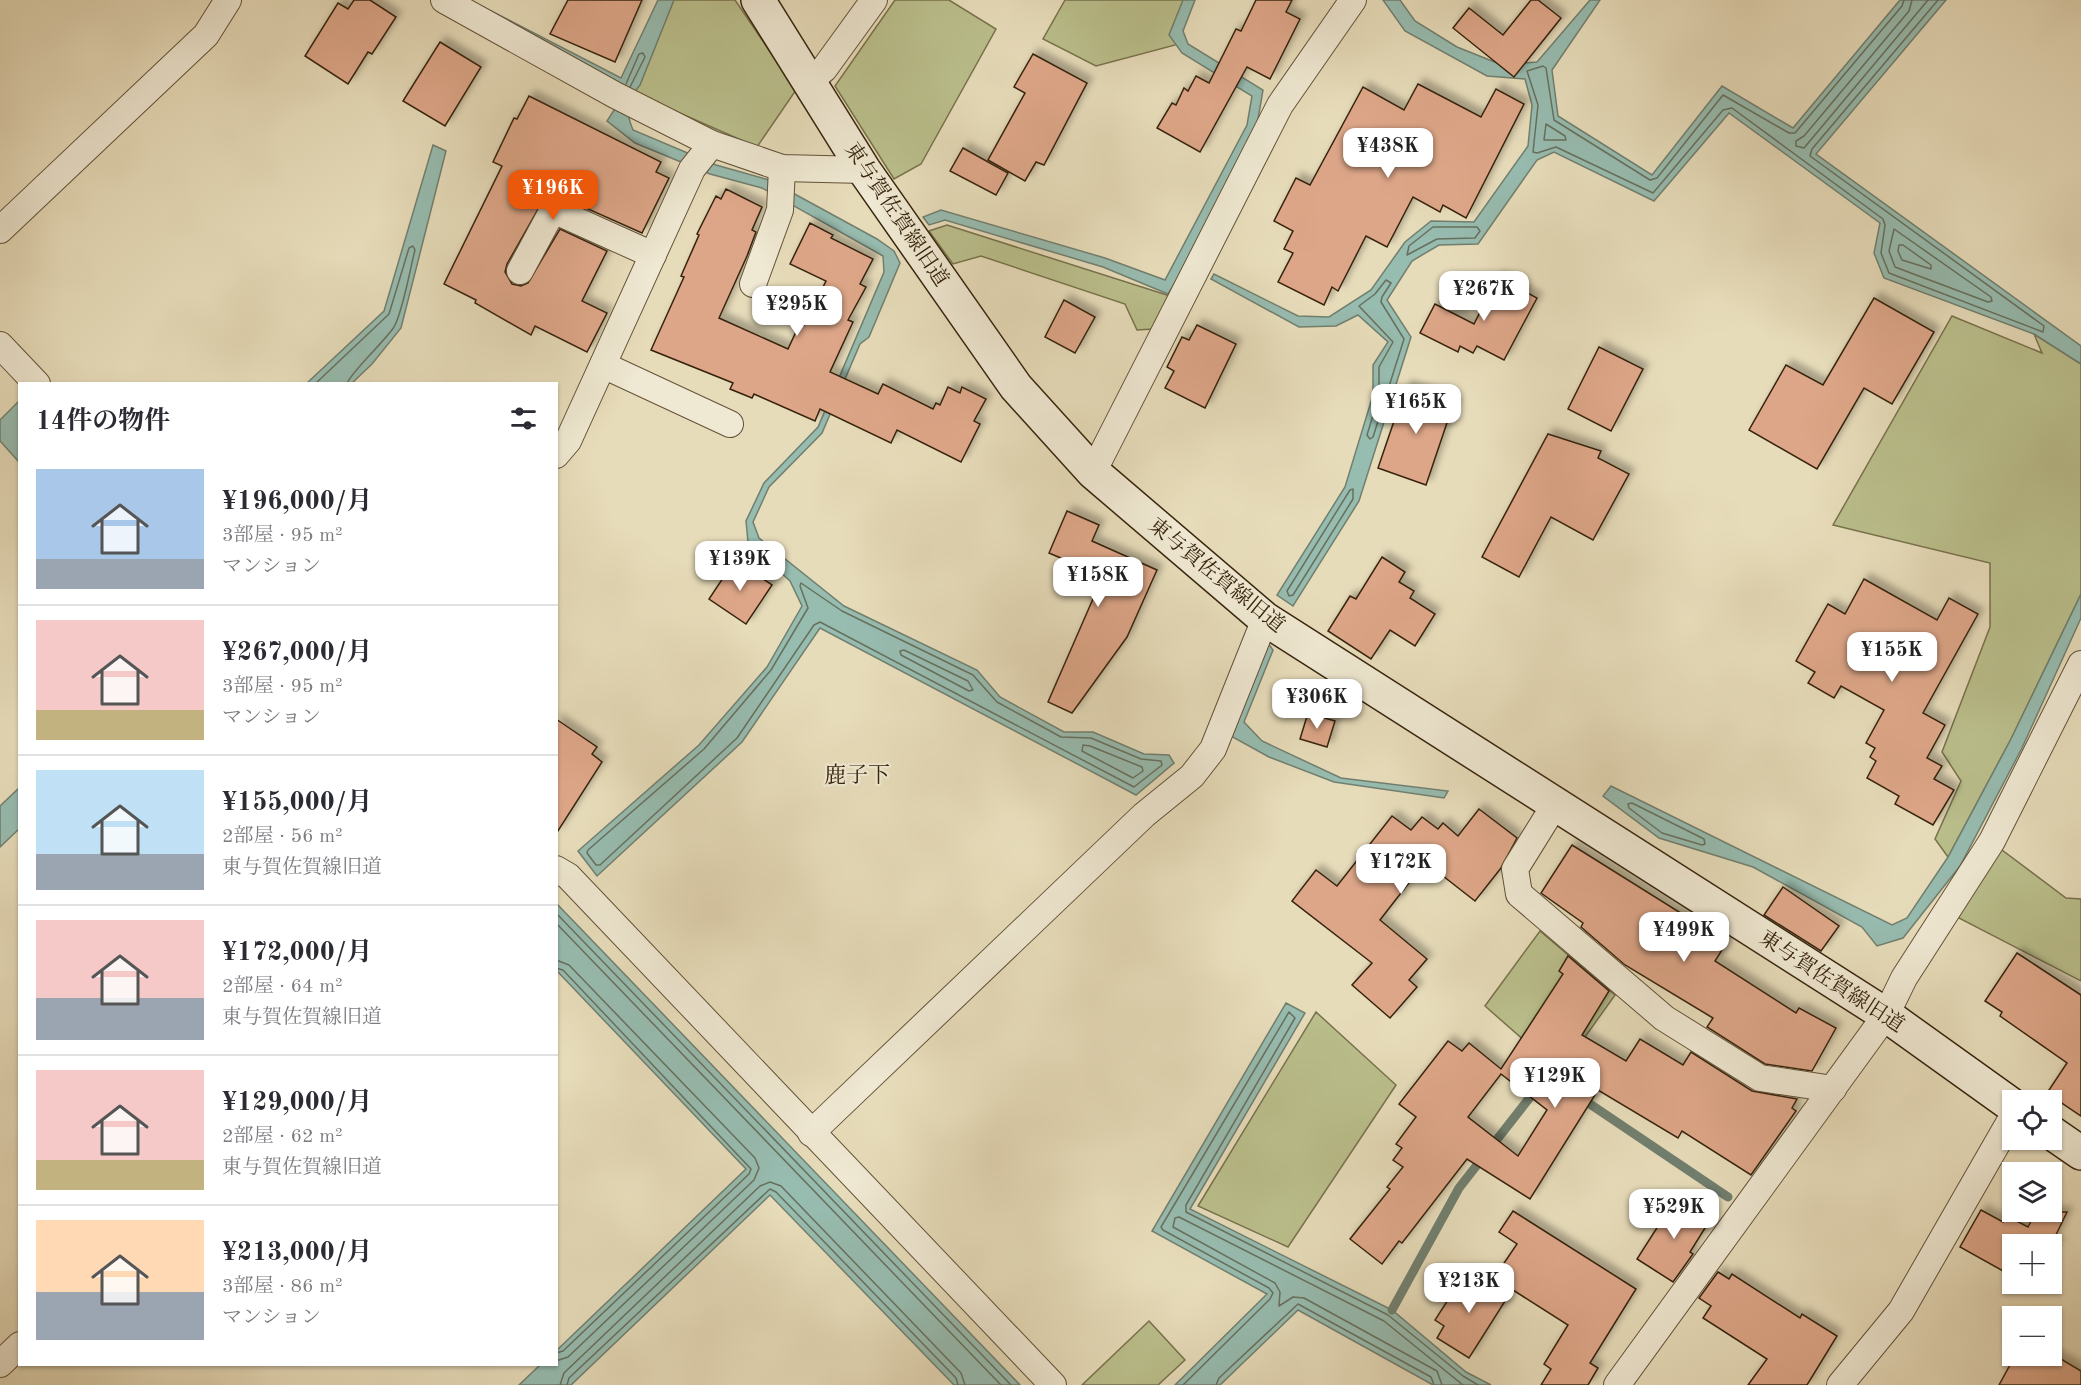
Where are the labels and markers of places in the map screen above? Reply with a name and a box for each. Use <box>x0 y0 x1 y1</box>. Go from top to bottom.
pin: ¥438K <box>1346 128 1430 179</box>
pin: ¥196K <box>511 170 595 221</box>
pin: ¥267K <box>1442 271 1526 322</box>
pin: ¥295K <box>755 286 839 337</box>
pin: ¥165K <box>1374 384 1458 435</box>
pin: ¥139K <box>698 541 782 592</box>
pin: ¥158K <box>1056 557 1140 608</box>
pin: ¥155K <box>1850 632 1934 683</box>
pin: ¥306K <box>1275 679 1359 730</box>
pin: ¥172K <box>1359 844 1443 895</box>
pin: ¥499K <box>1642 912 1726 963</box>
pin: ¥129K <box>1513 1058 1597 1109</box>
pin: ¥529K <box>1632 1189 1716 1240</box>
pin: ¥213K <box>1427 1263 1511 1314</box>

